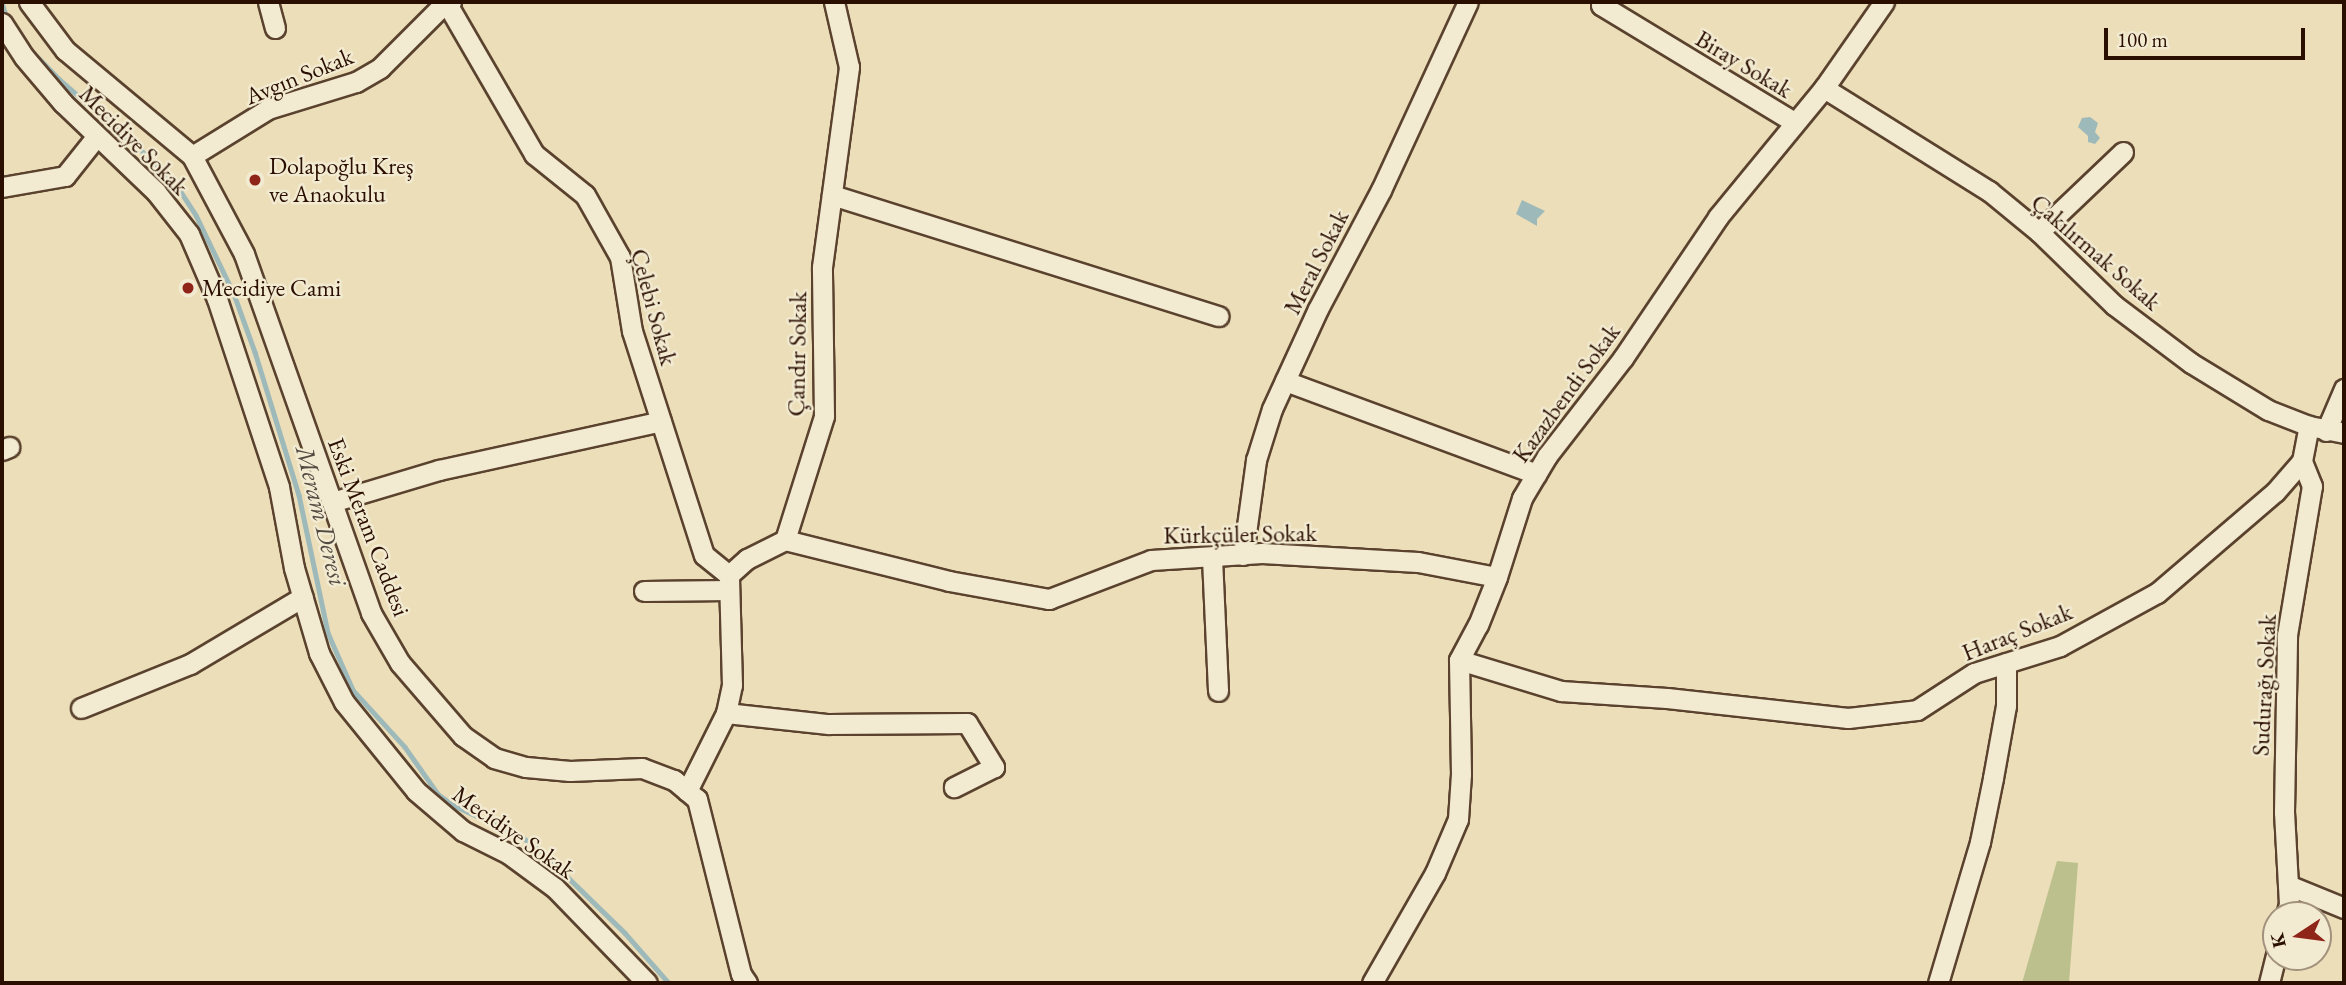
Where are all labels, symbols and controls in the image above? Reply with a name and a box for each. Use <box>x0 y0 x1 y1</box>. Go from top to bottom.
scale bar <box>2108 14 2309 58</box>
street label: Biray Sokak <box>1691 24 1797 104</box>
text: 100 m <box>2117 26 2168 53</box>
street label: Avgın Sokak <box>241 41 357 111</box>
street label: Mecidiye Sokak <box>73 79 195 201</box>
place label: Dolapoğlu Kreş ve Anaokulu <box>269 152 413 208</box>
marker: Dolapoğlu Kreş ve Anaokulu <box>247 172 263 188</box>
street label: Çakılırmak Sokak <box>2025 188 2167 316</box>
street label: Meral Sokak <box>1277 205 1355 319</box>
street label: Çelebi Sokak <box>625 246 683 368</box>
place label: Mecidiye Cami <box>202 274 341 302</box>
marker: Mecidiye Cami <box>180 280 196 296</box>
street label: Çandır Sokak <box>782 291 812 417</box>
street label: Kazazbendi Sokak <box>1506 318 1626 468</box>
street label: Eski Meram Caddesi <box>322 434 416 620</box>
water label: Meram Deresi <box>289 443 353 589</box>
street label: Kürkçüler Sokak <box>1163 518 1317 550</box>
street label: Haraç Sokak <box>1958 597 2076 667</box>
street label: Sudurağı Sokak <box>2246 613 2282 757</box>
street label: Mecidiye Sokak <box>447 779 581 885</box>
north arrow <box>2262 901 2332 971</box>
text: K <box>2264 931 2292 950</box>

